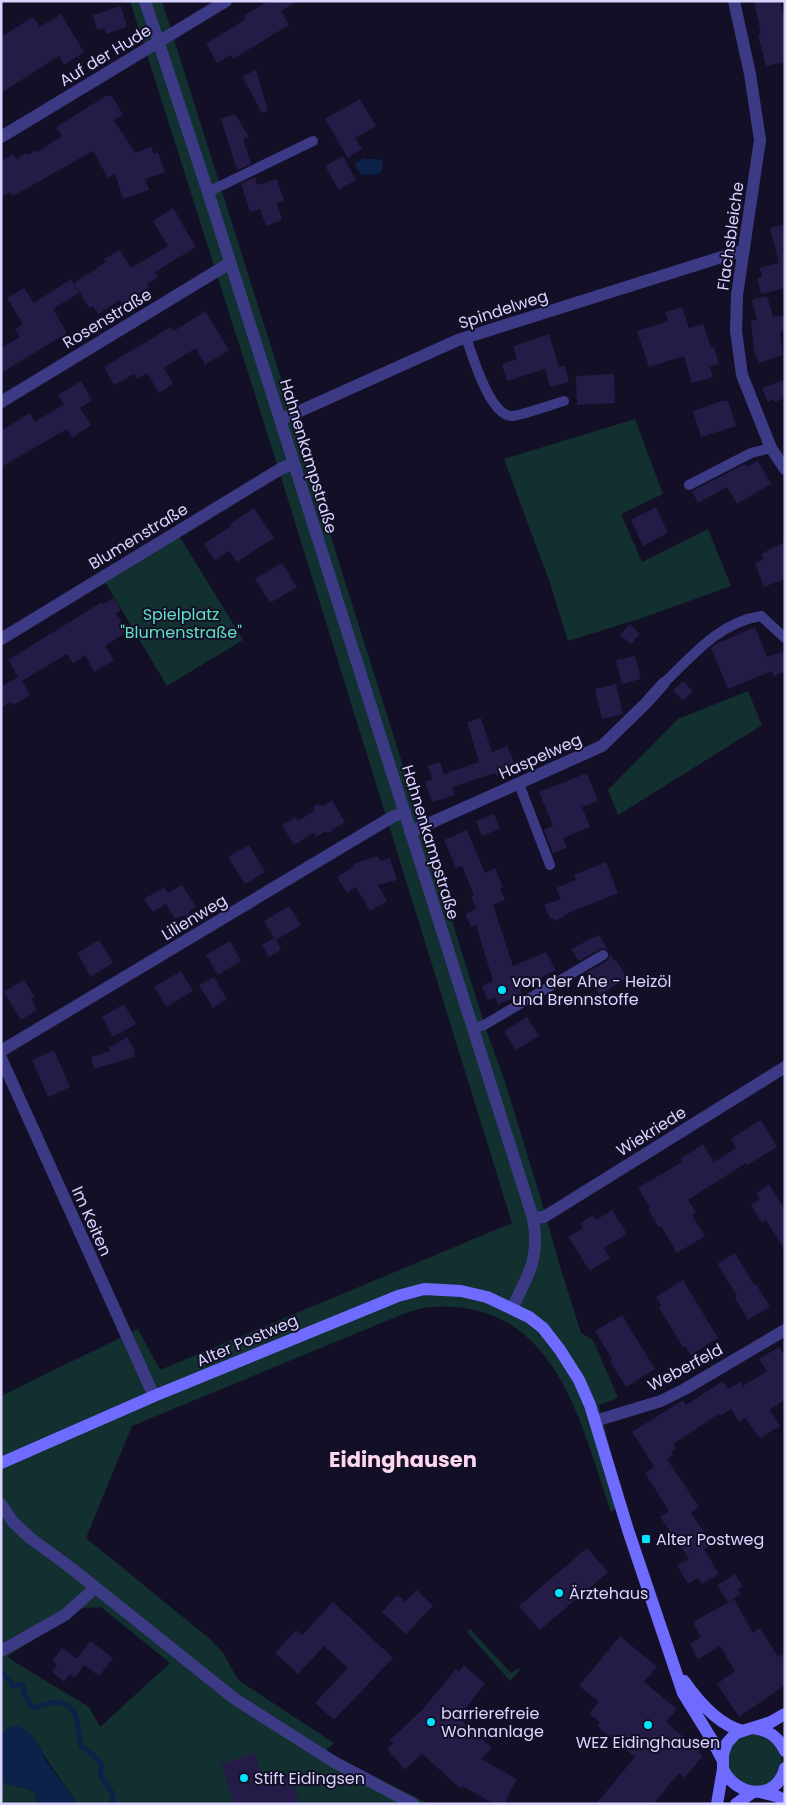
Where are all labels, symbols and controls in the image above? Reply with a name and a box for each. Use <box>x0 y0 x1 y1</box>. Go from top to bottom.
street label: Auf der Hude <box>55 19 156 92</box>
street label: Flachsbleiche <box>711 180 750 292</box>
street label: Rosenstraße <box>58 283 156 354</box>
street label: Spindelweg <box>455 284 551 335</box>
street label: Hahnenkampstraße <box>274 376 343 536</box>
street label: Blumenstraße <box>84 498 192 575</box>
park label: Spielplatz "Blumenstraße" <box>120 603 242 644</box>
street label: Haspelweg <box>495 728 585 785</box>
street label: Hahnenkampstraße <box>396 762 465 922</box>
street label: Lilienweg <box>157 889 231 946</box>
place label: von der Ahe - Heizöl und Brennstoffe <box>512 970 671 1011</box>
marker: von der Ahe - Heizöl und Brennstoffe <box>496 984 508 996</box>
street label: Wiekriede <box>612 1101 691 1162</box>
street label: Im Keiten <box>66 1183 117 1260</box>
street label: Alter Postweg <box>193 1309 302 1372</box>
street label: Weberfeld <box>644 1338 727 1397</box>
district label: Eidinghausen <box>329 1445 477 1474</box>
place label: Alter Postweg <box>656 1528 764 1551</box>
marker: Alter Postweg <box>640 1533 652 1545</box>
place label: Ärztehaus <box>569 1582 648 1605</box>
marker: Ärztehaus <box>553 1587 565 1599</box>
place label: barrierefreie Wohnanlage <box>441 1702 544 1743</box>
marker: barrierefreie Wohnanlage <box>425 1716 437 1728</box>
marker: WEZ Eidinghausen <box>642 1719 654 1731</box>
place label: WEZ Eidinghausen <box>576 1731 720 1754</box>
place label: Stift Eidingsen <box>254 1767 365 1790</box>
marker: Stift Eidingsen <box>238 1772 250 1784</box>

